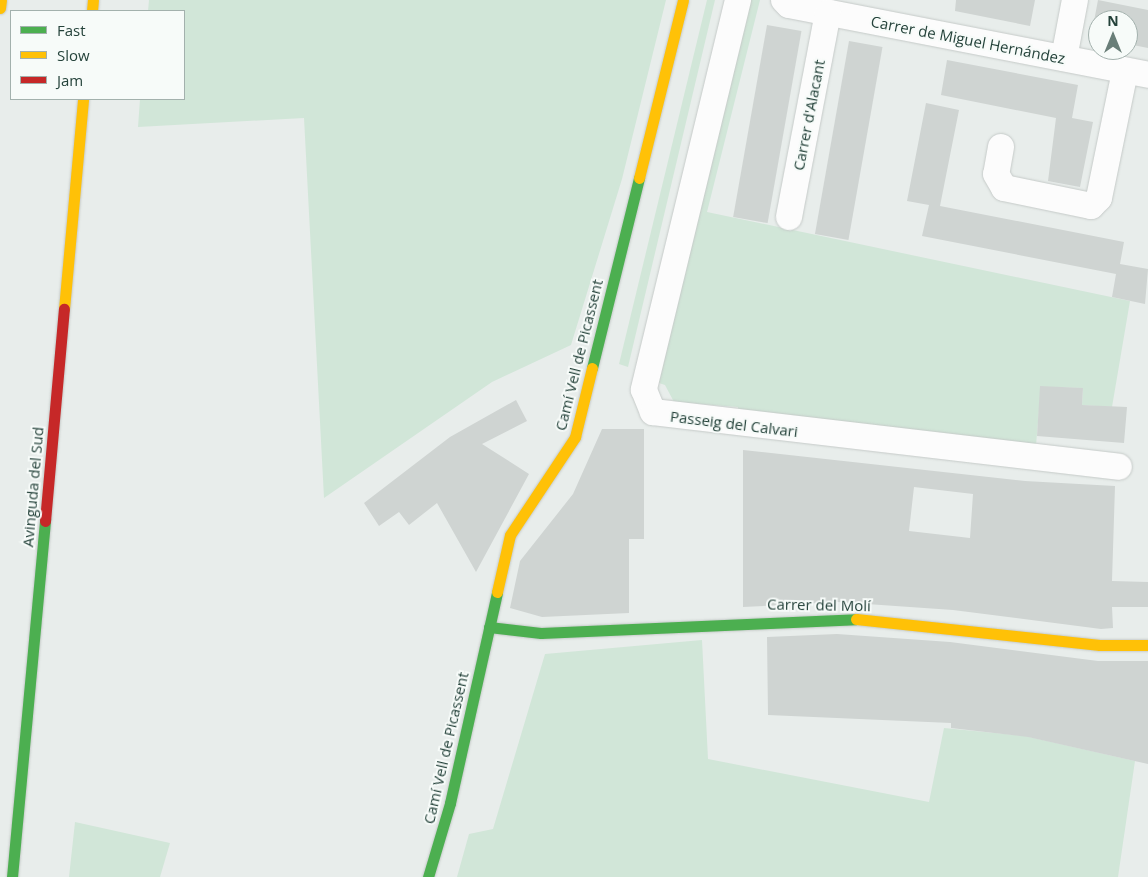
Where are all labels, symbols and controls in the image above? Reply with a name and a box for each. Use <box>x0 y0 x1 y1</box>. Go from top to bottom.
legend <box>10 10 185 100</box>
north arrow <box>1088 10 1138 60</box>
text: N <box>1107 11 1119 30</box>
street label: Carrer de Miguel Hernández <box>869 12 1067 68</box>
text: Fast <box>57 20 86 40</box>
text: Slow <box>57 45 90 65</box>
street label: Carrer d'Alacant <box>789 58 829 172</box>
text: Jam <box>57 70 83 90</box>
street label: Camí Vell de Picassent <box>551 277 607 433</box>
street label: Passeig del Calvari <box>669 407 799 441</box>
street label: Avinguda del Sud <box>19 426 47 548</box>
street label: Carrer del Molí <box>767 595 871 615</box>
street label: Camí Vell de Picassent <box>420 670 472 826</box>

